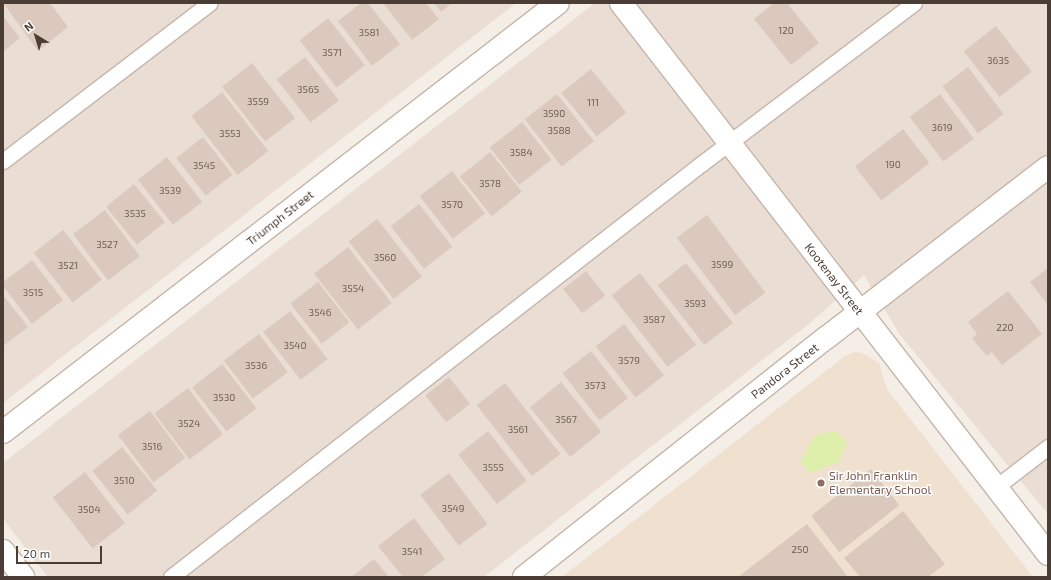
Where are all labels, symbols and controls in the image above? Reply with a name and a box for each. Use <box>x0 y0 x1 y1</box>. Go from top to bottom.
north arrow <box>16 16 56 56</box>
text: N <box>21 19 35 34</box>
house number: 120 <box>778 25 794 37</box>
house number: 3581 <box>359 27 379 39</box>
house number: 3571 <box>322 47 342 59</box>
house number: 3635 <box>987 55 1009 67</box>
house number: 3565 <box>297 84 319 96</box>
house number: 3559 <box>247 96 269 108</box>
house number: 111 <box>587 97 599 109</box>
house number: 3590 <box>543 108 565 120</box>
house number: 3619 <box>932 122 952 134</box>
house number: 3588 <box>547 125 571 137</box>
house number: 3553 <box>219 128 241 140</box>
house number: 3584 <box>509 147 533 159</box>
house number: 190 <box>885 159 901 171</box>
house number: 3545 <box>193 160 215 172</box>
house number: 3578 <box>479 178 501 190</box>
house number: 3539 <box>159 185 181 197</box>
street label: Triumph Street <box>244 187 316 249</box>
house number: 3570 <box>441 199 463 211</box>
house number: 3535 <box>124 208 146 220</box>
house number: 3527 <box>96 239 118 251</box>
street label: Kootenay Street <box>801 240 867 318</box>
house number: 3560 <box>374 252 396 264</box>
house number: 3599 <box>711 259 733 271</box>
house number: 3521 <box>58 260 78 272</box>
house number: 3554 <box>342 283 364 295</box>
house number: 3515 <box>23 287 43 299</box>
house number: 3593 <box>684 298 706 310</box>
house number: 3546 <box>309 307 331 319</box>
house number: 3587 <box>643 314 665 326</box>
house number: 220 <box>996 322 1014 334</box>
house number: 3540 <box>283 340 307 352</box>
street label: Pandora Street <box>748 340 822 402</box>
house number: 3579 <box>618 355 640 367</box>
house number: 3536 <box>245 360 267 372</box>
house number: 3573 <box>584 380 606 392</box>
house number: 3530 <box>213 392 235 404</box>
house number: 3567 <box>555 414 577 426</box>
house number: 3524 <box>178 418 200 430</box>
house number: 3561 <box>508 424 528 436</box>
house number: 3516 <box>142 441 162 453</box>
house number: 3555 <box>482 462 504 474</box>
place label: Sir John Franklin Elementary School <box>829 469 931 497</box>
house number: 3510 <box>114 475 134 487</box>
marker: Sir John Franklin Elementary School <box>816 478 826 488</box>
house number: 3549 <box>442 503 464 515</box>
house number: 3504 <box>77 504 101 516</box>
scale bar <box>18 538 104 564</box>
house number: 250 <box>791 544 809 556</box>
text: 20 m <box>23 546 50 560</box>
house number: 3541 <box>401 546 423 558</box>

